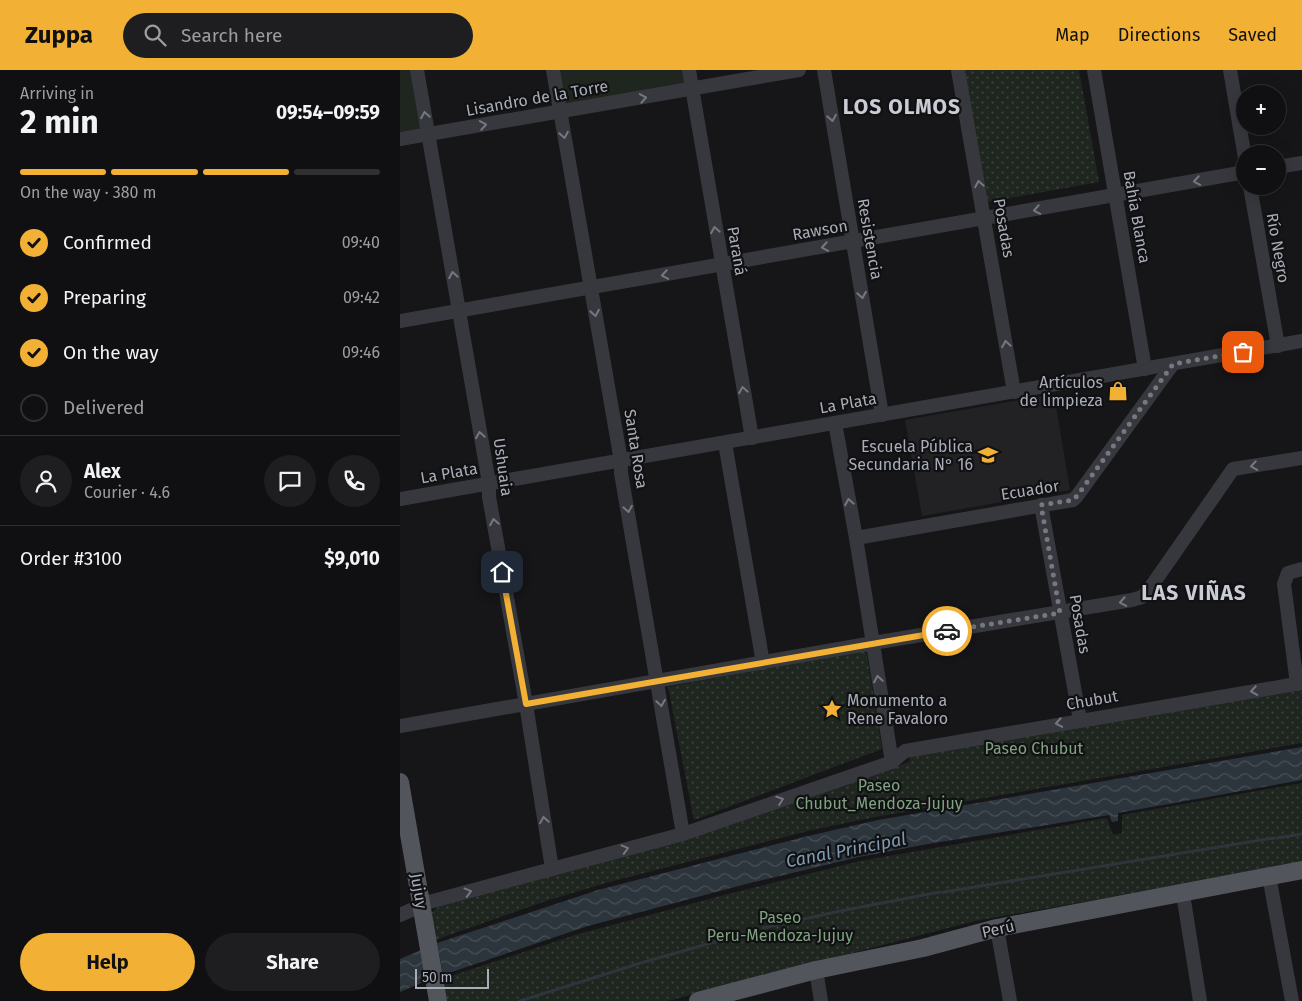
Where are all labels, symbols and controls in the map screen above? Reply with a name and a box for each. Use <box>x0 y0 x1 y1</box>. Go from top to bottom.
search box <box>123 13 473 58</box>
text: Zuppa <box>25 21 93 49</box>
icon: search <box>141 21 169 49</box>
text: Search here <box>181 24 282 47</box>
text: Map <box>1055 24 1090 46</box>
text: Directions <box>1118 24 1200 46</box>
text: Saved <box>1228 24 1277 46</box>
street label: Lisandro de la Torre <box>464 76 610 120</box>
text: Arriving in <box>20 84 94 103</box>
map controls <box>1236 85 1286 195</box>
button: + <box>1236 85 1286 135</box>
one-way arrow <box>638 94 647 104</box>
district label: LOS OLMOS <box>843 94 961 120</box>
text: 09:54–09:59 <box>276 101 380 124</box>
text: 2 min <box>20 103 99 141</box>
one-way arrow <box>420 111 430 120</box>
one-way arrow <box>826 114 836 122</box>
one-way arrow <box>478 121 487 131</box>
one-way arrow <box>559 131 569 140</box>
button: − <box>1236 145 1286 195</box>
street label: Bahía Blanca <box>1119 169 1155 265</box>
one-way arrow <box>1193 175 1201 186</box>
one-way arrow <box>974 180 984 188</box>
text: On the way · 380 m <box>20 183 156 202</box>
street label: Resistencia <box>854 197 886 281</box>
street label: Posadas <box>989 197 1019 259</box>
one-way arrow <box>1033 204 1041 214</box>
street label: Río Negro <box>1262 211 1294 285</box>
street label: Rawson <box>791 216 849 244</box>
street label: Paraná <box>723 225 751 277</box>
one-way arrow <box>711 226 721 234</box>
icon: check <box>20 229 48 257</box>
text: Confirmed <box>63 231 152 254</box>
text: 09:40 <box>342 233 380 252</box>
one-way arrow <box>821 241 830 251</box>
one-way arrow <box>661 269 670 279</box>
one-way arrow <box>448 271 458 280</box>
icon: check <box>20 284 48 312</box>
text: Preparing <box>63 286 146 309</box>
text: 09:42 <box>343 288 380 307</box>
one-way arrow <box>857 291 867 300</box>
one-way arrow <box>589 308 600 317</box>
pin <box>1222 331 1264 373</box>
icon: bag <box>1229 338 1257 366</box>
icon: check <box>20 339 48 367</box>
one-way arrow <box>1001 340 1011 349</box>
text: On the way <box>63 341 159 364</box>
text: 09:46 <box>342 343 380 362</box>
place label: Artículos de limpieza <box>1019 373 1103 410</box>
shop icon: Artículos de limpieza <box>1107 380 1129 402</box>
one-way arrow <box>739 386 749 394</box>
street label: La Plata <box>818 389 878 417</box>
text: Delivered <box>63 396 145 419</box>
street label: Santa Rosa <box>620 408 652 490</box>
one-way arrow <box>476 431 486 440</box>
street label: Ushuaia <box>490 437 516 497</box>
place label: Escuela Pública Secundaria N° 16 <box>848 437 973 474</box>
school or university icon: Escuela Pública Secundaria N° 16 <box>977 444 999 466</box>
button: person <box>20 455 72 507</box>
button: chat <box>264 455 316 507</box>
button: phone <box>328 455 380 507</box>
street label: La Plata <box>419 459 479 487</box>
text: Alex <box>84 460 121 483</box>
one-way arrow <box>1250 460 1258 470</box>
street label: Ecuador <box>999 476 1061 504</box>
text: Courier · 4.6 <box>84 483 170 502</box>
one-way arrow <box>845 497 855 506</box>
one-way arrow <box>622 504 632 513</box>
one-way arrow <box>489 518 499 527</box>
text: Order #3100 <box>20 547 122 570</box>
text: $9,010 <box>324 547 380 570</box>
pin <box>481 551 523 593</box>
icon: home <box>488 558 516 586</box>
district label: LAS VIÑAS <box>1141 580 1247 606</box>
street label: Posadas <box>1065 593 1095 655</box>
one-way arrow <box>1119 596 1128 606</box>
courier <box>922 606 972 656</box>
icon: car <box>933 617 961 645</box>
one-way arrow <box>874 675 884 684</box>
one-way arrow <box>1250 685 1258 695</box>
street label: Chubut <box>1065 686 1120 714</box>
place label: Monumento a Rene Favaloro <box>847 691 948 728</box>
place icon: Monumento a Rene Favaloro <box>821 698 843 720</box>
one-way arrow <box>656 699 666 708</box>
one-way arrow <box>1055 718 1063 728</box>
park label: Paseo Chubut <box>985 739 1084 758</box>
park label: Paseo Chubut_Mendoza-Jujuy <box>795 776 963 813</box>
one-way arrow <box>775 796 784 806</box>
one-way arrow <box>540 816 550 825</box>
water label: Canal Principal <box>784 828 908 872</box>
one-way arrow <box>621 845 629 855</box>
street label: Jujuy <box>407 872 431 910</box>
one-way arrow <box>464 887 472 897</box>
park label: Paseo Peru-Mendoza-Jujuy <box>707 908 853 945</box>
street label: Perú <box>980 916 1016 942</box>
button: Help <box>20 933 195 991</box>
button: Share <box>205 933 380 991</box>
scale bar <box>415 966 489 989</box>
text: 50 m <box>422 969 453 986</box>

